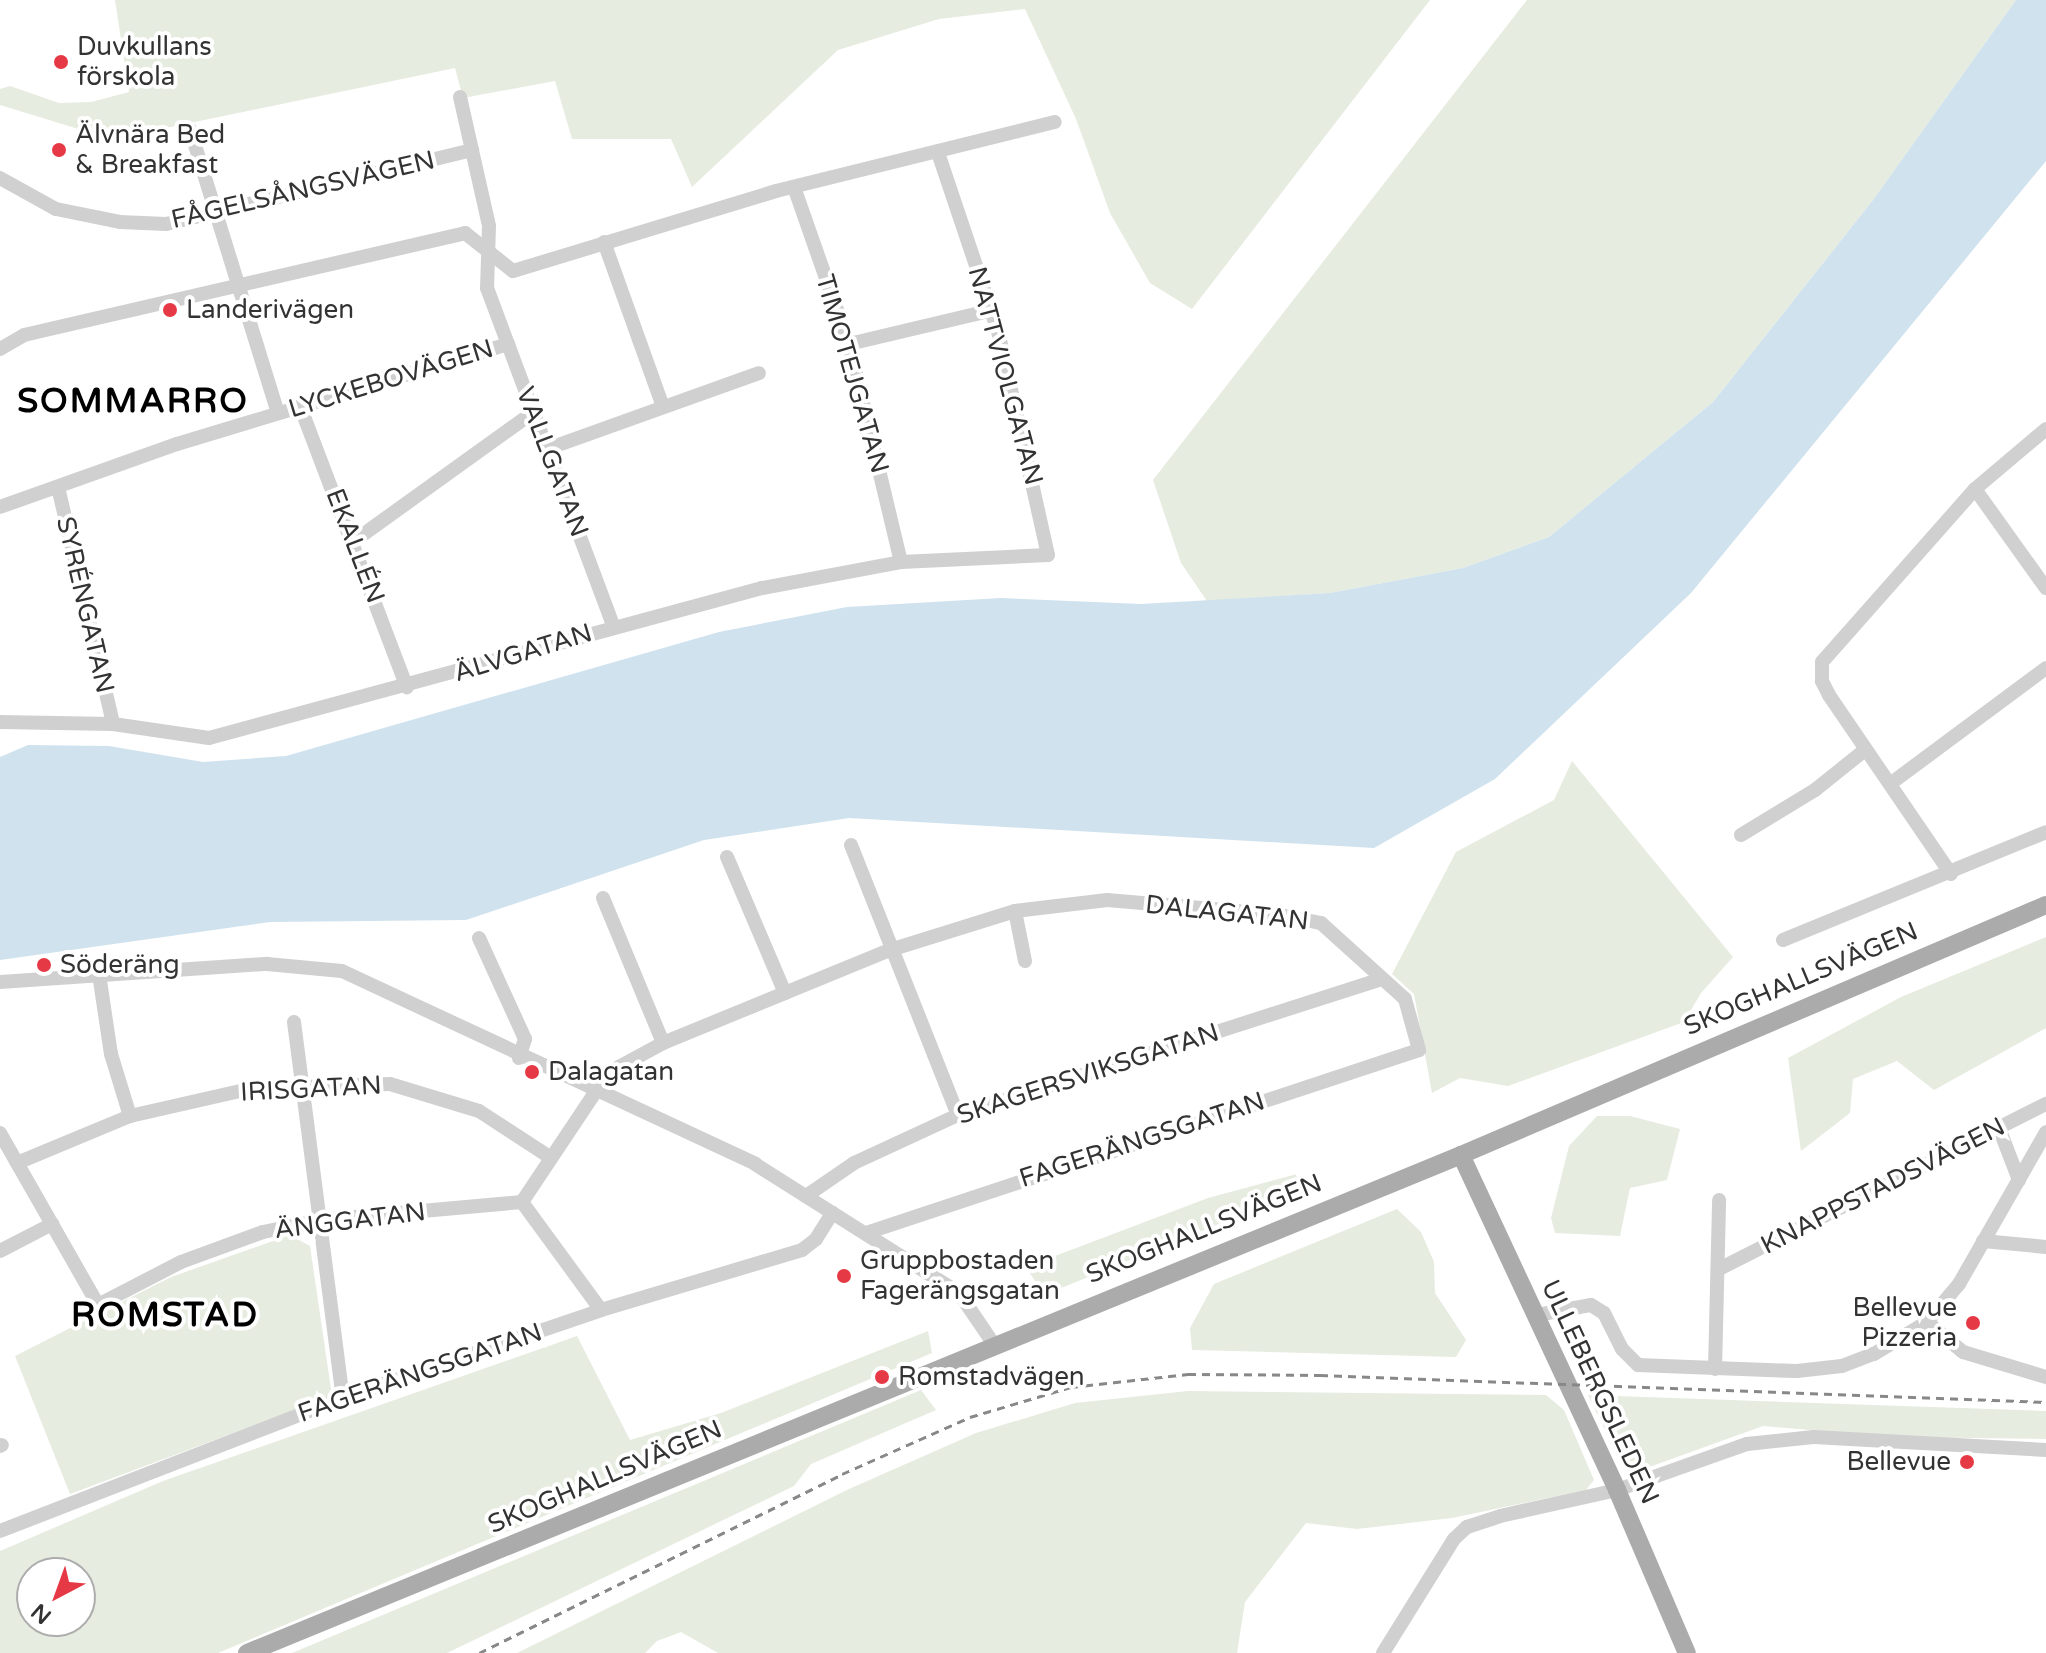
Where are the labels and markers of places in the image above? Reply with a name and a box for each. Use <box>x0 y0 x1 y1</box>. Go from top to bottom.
place label: Duvkullans förskola <box>77 31 212 92</box>
marker: Duvkullans förskola <box>52 53 70 71</box>
place label: Älvnära Bed & Breakfast <box>75 119 225 180</box>
marker: Älvnära Bed & Breakfast <box>50 141 68 159</box>
place label: Landerivägen <box>186 294 354 326</box>
marker: Landerivägen <box>161 301 179 319</box>
place label: Söderäng <box>60 949 180 981</box>
marker: Söderäng <box>35 956 53 974</box>
place label: Dalagatan <box>548 1056 674 1088</box>
marker: Dalagatan <box>523 1063 541 1081</box>
place label: Gruppbostaden Fagerängsgatan <box>860 1245 1060 1306</box>
marker: Gruppbostaden Fagerängsgatan <box>835 1267 853 1285</box>
place label: Bellevue Pizzeria <box>1853 1292 1957 1354</box>
marker: Bellevue Pizzeria <box>1964 1314 1982 1332</box>
place label: Romstadvägen <box>898 1361 1085 1393</box>
marker: Romstadvägen <box>873 1368 891 1386</box>
place label: Bellevue <box>1847 1446 1951 1478</box>
marker: Bellevue <box>1958 1453 1976 1471</box>

